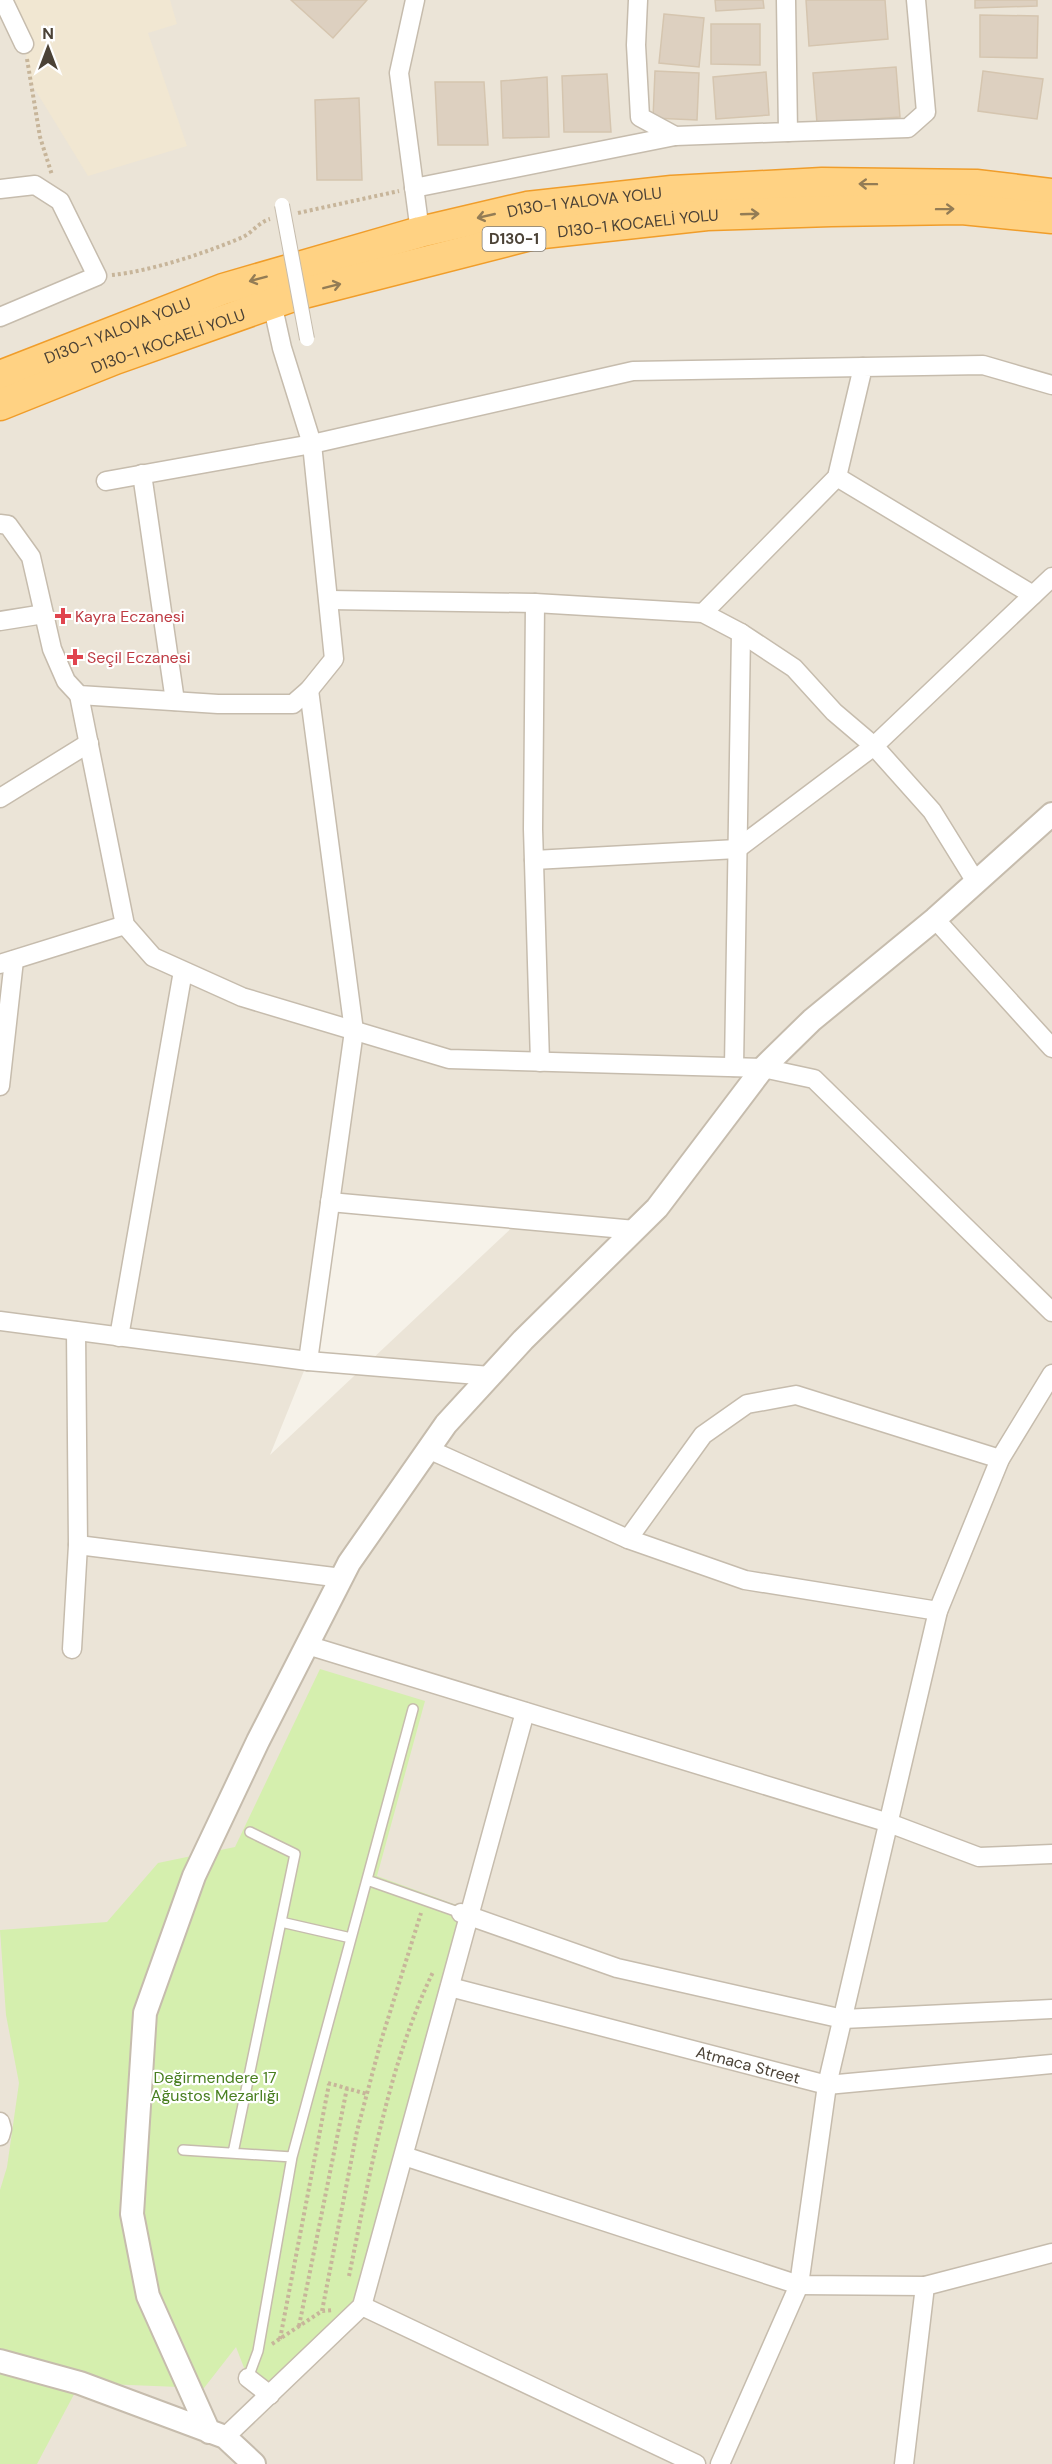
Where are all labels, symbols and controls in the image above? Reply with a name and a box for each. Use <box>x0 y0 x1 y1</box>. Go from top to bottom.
north arrow <box>18 18 78 78</box>
text: N <box>42 23 54 44</box>
one-way arrow <box>859 178 879 189</box>
street label: D130-1 YALOVA YOLU <box>505 182 663 222</box>
one-way arrow <box>934 203 954 215</box>
street label: D130-1 KOCAELİ YOLU <box>556 205 719 242</box>
one-way arrow <box>739 208 759 219</box>
one-way arrow <box>477 211 496 223</box>
road number: D130-1 <box>482 227 546 251</box>
one-way arrow <box>249 274 268 286</box>
one-way arrow <box>322 280 341 291</box>
street label: D130-1 YALOVA YOLU <box>41 293 194 369</box>
street label: D130-1 KOCAELİ YOLU <box>88 304 248 378</box>
place label: Kayra Eczanesi <box>75 606 185 627</box>
marker: Kayra Eczanesi <box>56 609 70 623</box>
place label: Seçil Eczanesi <box>87 647 191 668</box>
marker: Seçil Eczanesi <box>68 650 82 664</box>
street label: Atmaca Street <box>694 2041 802 2089</box>
park label: Değirmendere 17 Ağustos Mezarlığı <box>151 2067 279 2106</box>

